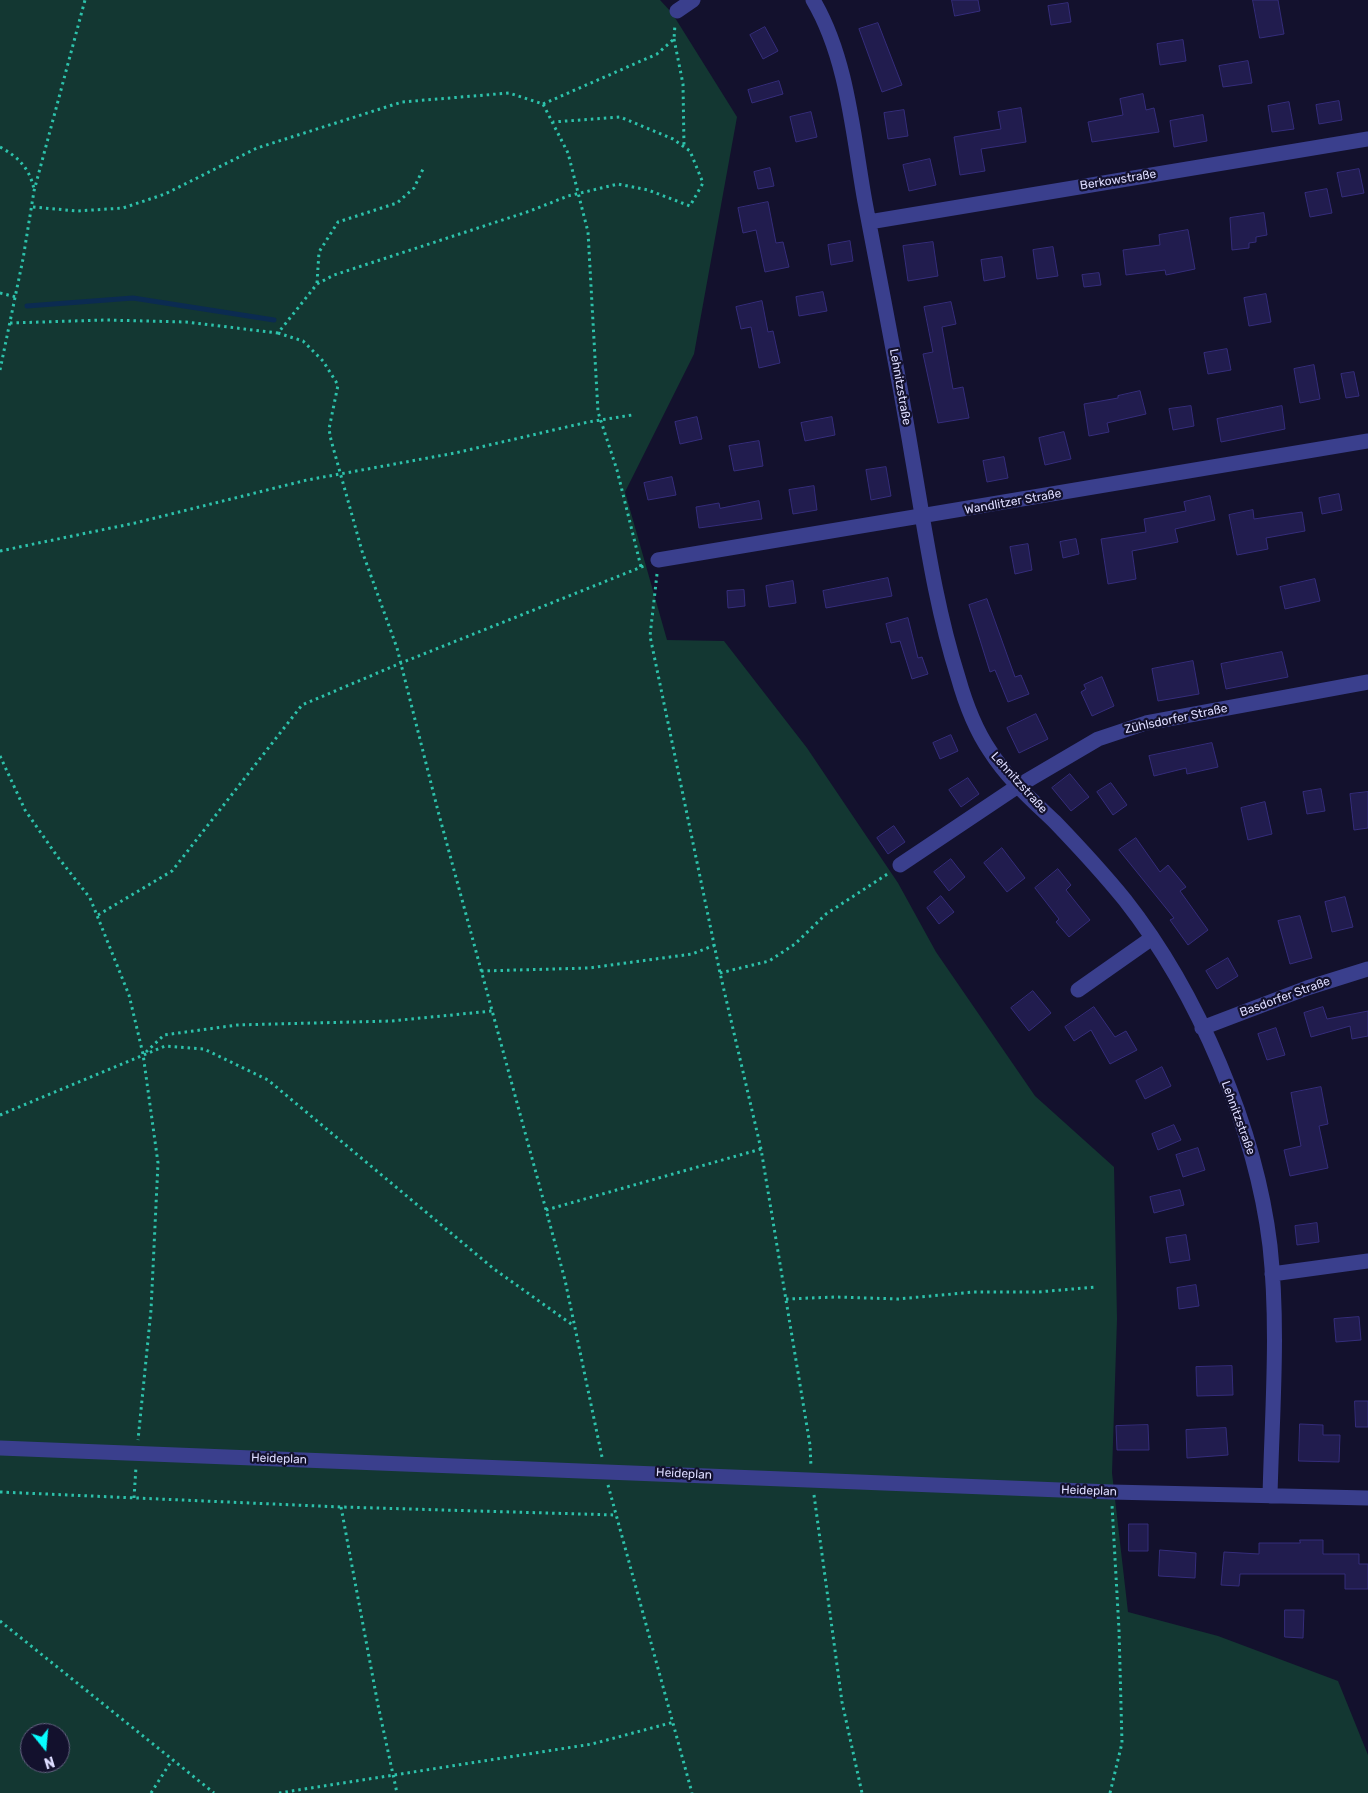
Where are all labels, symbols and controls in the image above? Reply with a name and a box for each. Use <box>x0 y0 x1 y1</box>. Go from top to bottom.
street label: Berkowstraße <box>1079 167 1157 193</box>
street label: Lehnitzstraße <box>886 348 914 426</box>
street label: Wandlitzer Straße <box>963 486 1063 518</box>
street label: Zühlsdorfer Straße <box>1123 701 1229 737</box>
street label: Lehnitzstraße <box>988 749 1050 817</box>
street label: Basdorfer Straße <box>1238 974 1332 1020</box>
street label: Lehnitzstraße <box>1218 1079 1258 1157</box>
street label: Heideplan <box>251 1451 307 1467</box>
street label: Heideplan <box>656 1465 712 1483</box>
street label: Heideplan <box>1061 1483 1117 1499</box>
north arrow <box>20 1723 70 1773</box>
text: N <box>42 1752 57 1771</box>

